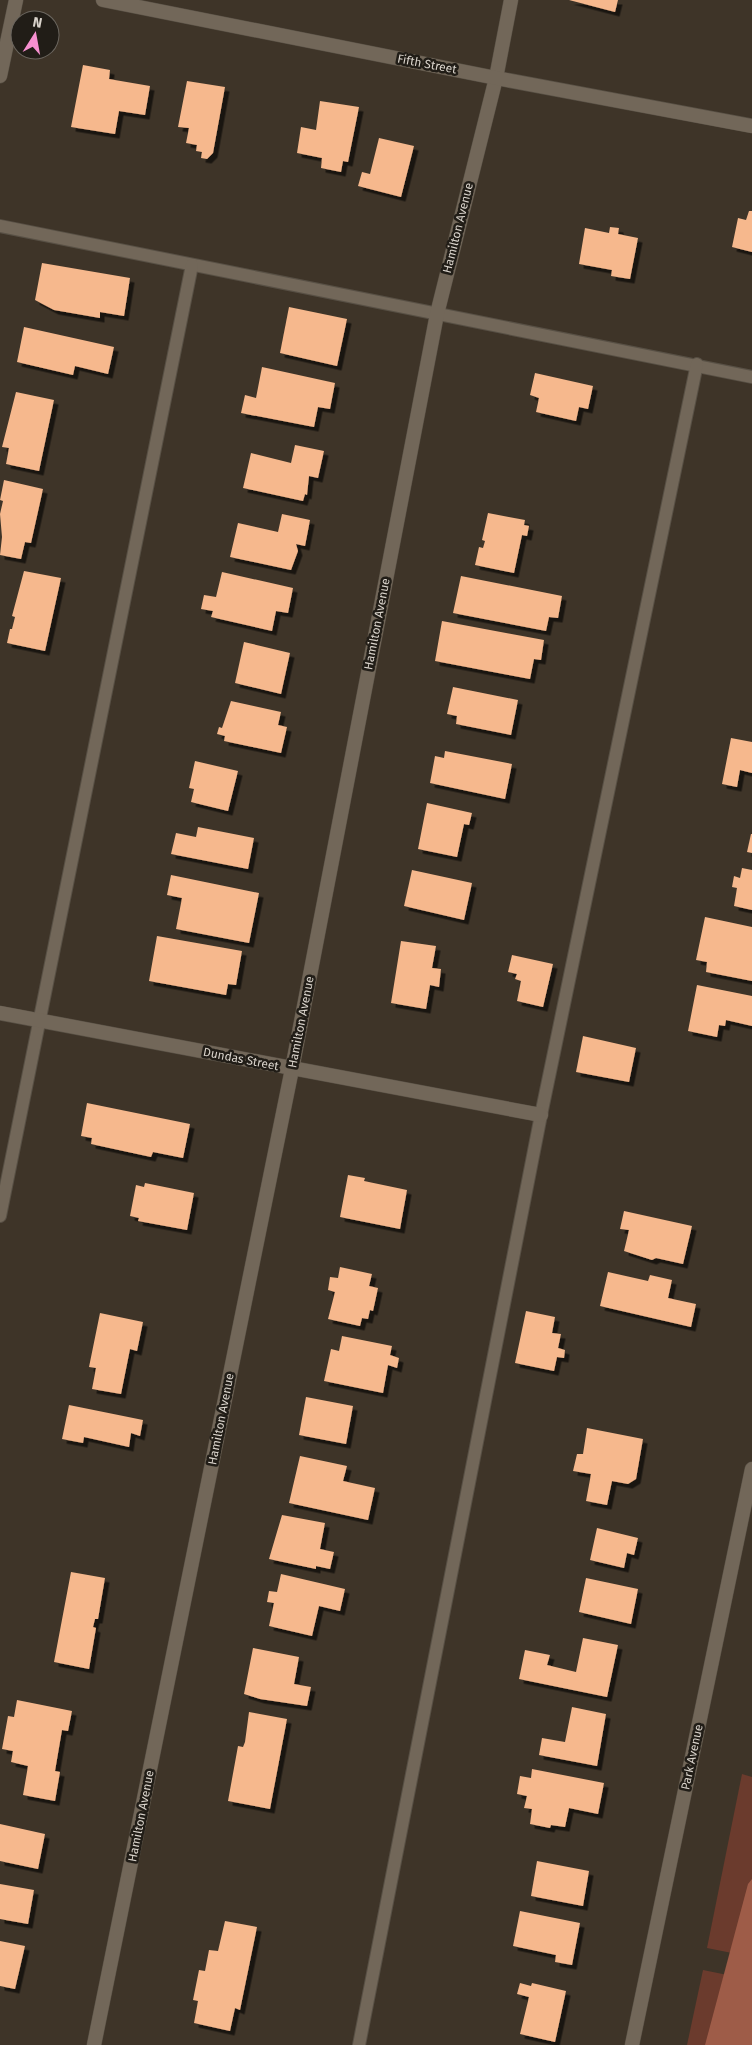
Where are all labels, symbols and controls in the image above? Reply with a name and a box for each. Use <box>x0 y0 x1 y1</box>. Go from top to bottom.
north arrow <box>10 10 60 60</box>
text: N <box>31 13 44 32</box>
street label: Fifth Street <box>396 51 458 77</box>
street label: Hamilton Avenue <box>440 181 476 275</box>
street label: Hamilton Avenue <box>361 577 393 671</box>
street label: Hamilton Avenue <box>285 975 317 1069</box>
street label: Dundas Street <box>202 1045 281 1073</box>
street label: Hamilton Avenue <box>205 1372 237 1466</box>
street label: Park Avenue <box>678 1723 706 1791</box>
street label: Hamilton Avenue <box>125 1769 157 1863</box>

